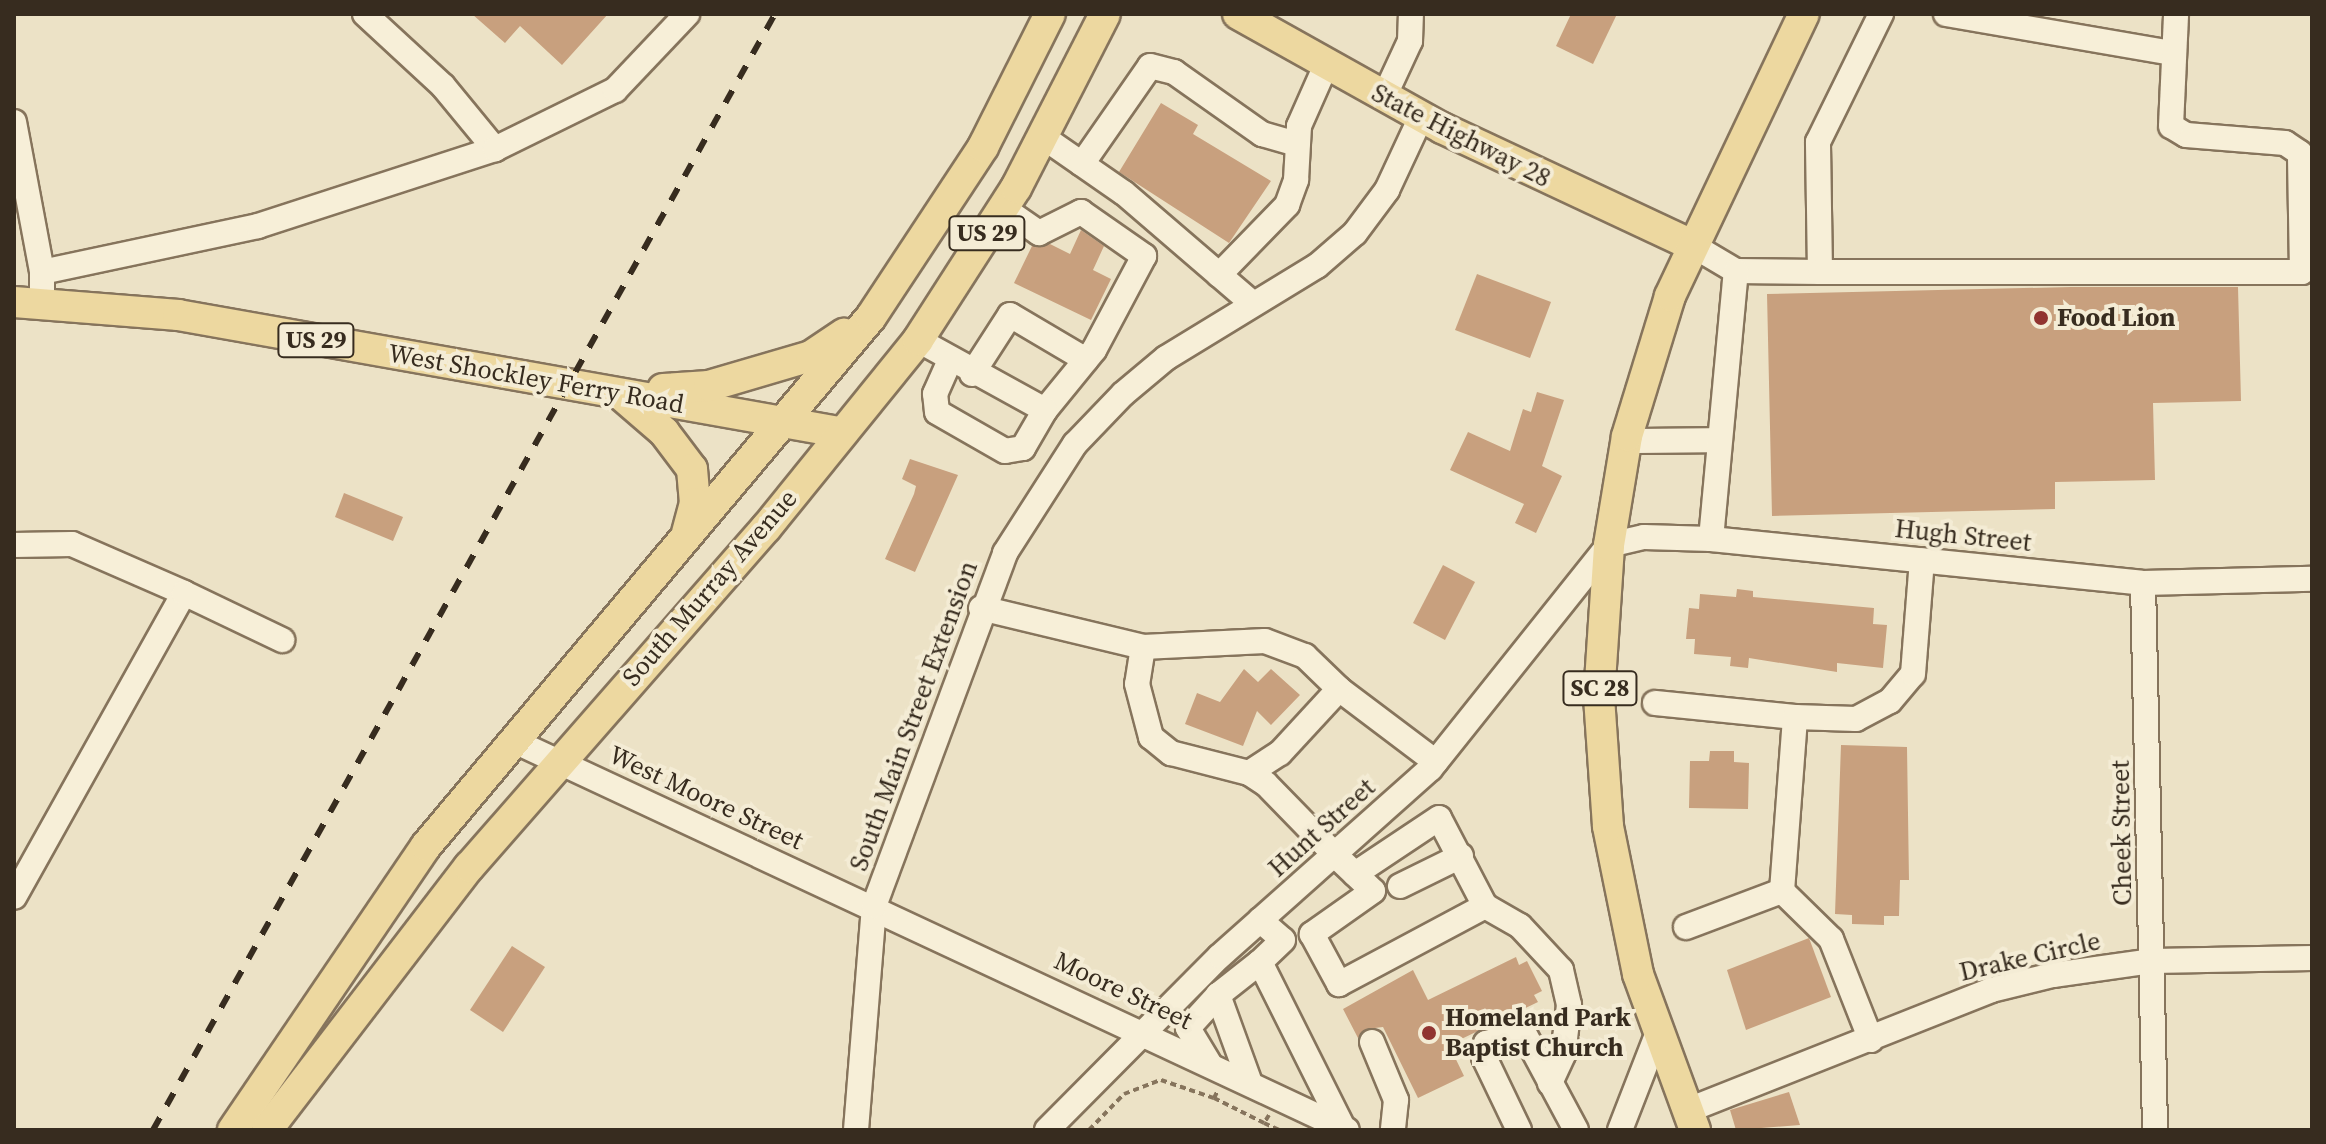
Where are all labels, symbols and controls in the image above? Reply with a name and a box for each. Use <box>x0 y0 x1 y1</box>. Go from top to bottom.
street label: State Highway 28 <box>1366 77 1556 195</box>
road number: US 29 <box>947 213 1027 253</box>
place label: Food Lion <box>2057 302 2175 334</box>
marker: Food Lion <box>2032 309 2050 327</box>
road number: US 29 <box>276 320 356 360</box>
street label: West Shockley Ferry Road <box>386 338 686 420</box>
street label: South Murray Avenue <box>616 483 804 693</box>
street label: Hugh Street <box>1893 513 2033 559</box>
street label: South Main Street Extension <box>843 557 985 875</box>
road number: SC 28 <box>1562 668 1638 708</box>
street label: West Moore Street <box>604 739 808 857</box>
street label: Cheek Street <box>2105 760 2139 906</box>
street label: Hunt Street <box>1262 772 1382 884</box>
street label: Drake Circle <box>1956 926 2104 988</box>
street label: Moore Street <box>1049 945 1197 1037</box>
place label: Homeland Park Baptist Church <box>1445 1002 1631 1064</box>
marker: Homeland Park Baptist Church <box>1420 1024 1438 1042</box>

